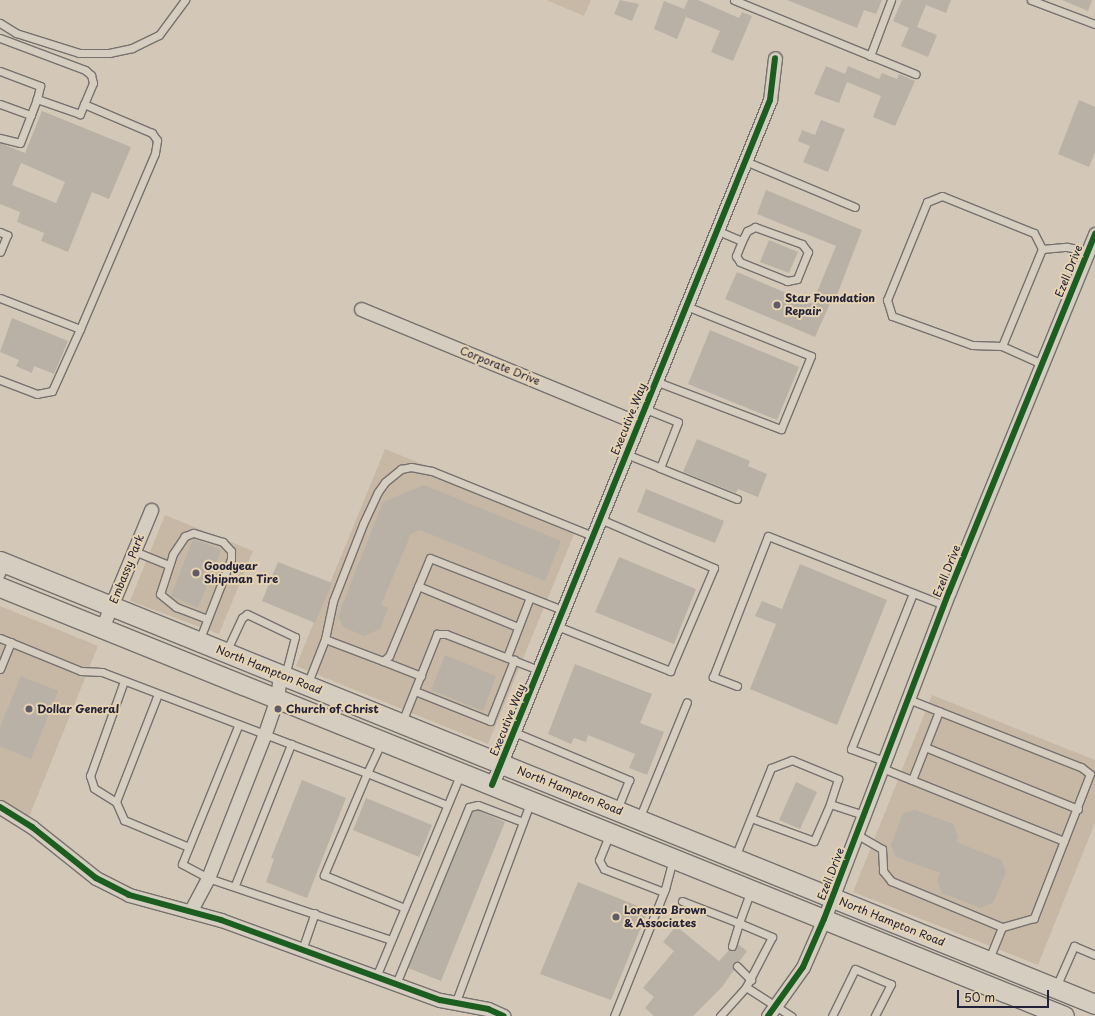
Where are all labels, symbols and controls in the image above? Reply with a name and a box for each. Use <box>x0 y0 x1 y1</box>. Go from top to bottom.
street label: Ezell Drive <box>1052 243 1086 299</box>
place label: Star Foundation Repair <box>785 292 876 318</box>
marker: Star Foundation Repair <box>772 300 782 310</box>
street label: Corporate Drive <box>458 344 542 388</box>
street label: Executive Way <box>609 381 649 457</box>
street label: Embassy Park <box>107 532 147 606</box>
street label: Ezell Drive <box>930 543 964 599</box>
place label: Goodyear Shipman Tire <box>204 560 278 586</box>
marker: Goodyear Shipman Tire <box>191 568 201 578</box>
street label: North Hampton Road <box>214 643 324 697</box>
street label: Executive Way <box>488 682 528 758</box>
place label: Dollar General <box>37 702 119 716</box>
place label: Church of Christ <box>286 702 379 716</box>
marker: Dollar General <box>24 704 34 714</box>
marker: Church of Christ <box>273 704 283 714</box>
street label: North Hampton Road <box>515 764 625 818</box>
street label: Ezell Drive <box>815 846 847 902</box>
street label: North Hampton Road <box>837 895 947 949</box>
place label: Lorenzo Brown & Associates <box>624 904 707 930</box>
marker: Lorenzo Brown & Associates <box>611 912 621 922</box>
scale bar <box>959 982 1051 1008</box>
text: 50 m <box>964 988 995 1006</box>

